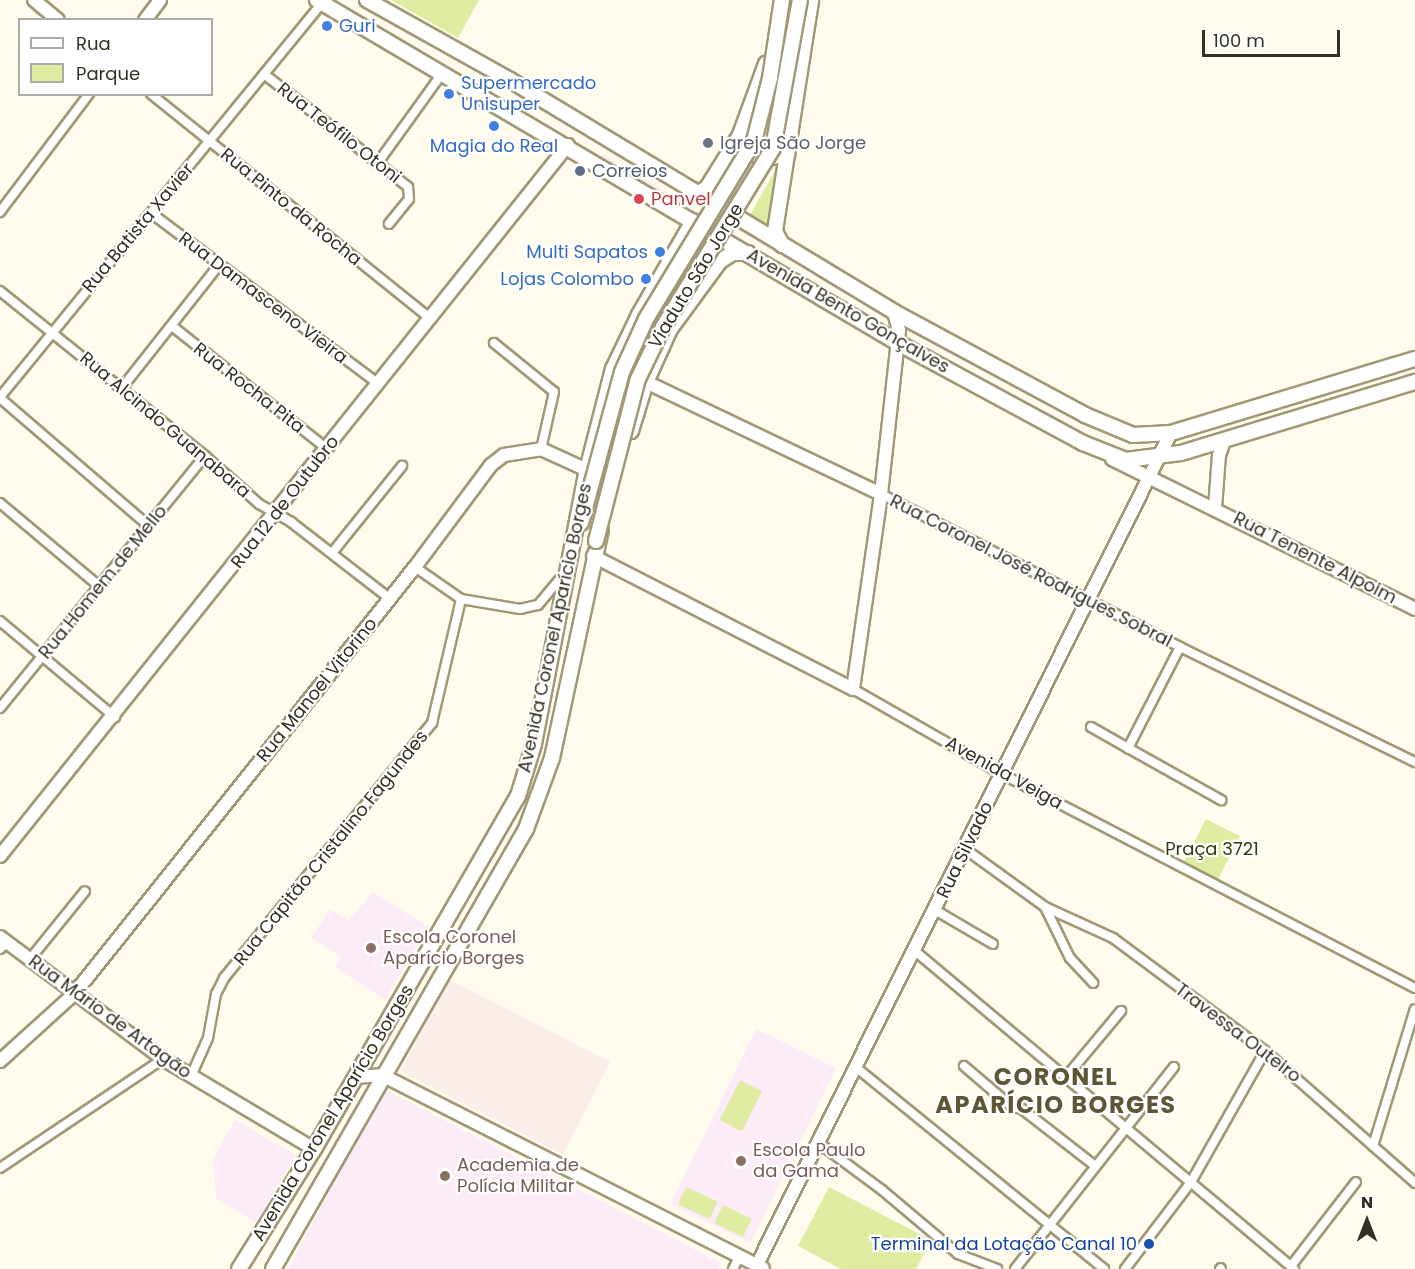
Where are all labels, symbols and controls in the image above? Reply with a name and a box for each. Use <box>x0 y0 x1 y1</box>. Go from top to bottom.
place label: Guri <box>339 15 376 37</box>
legend <box>18 18 213 96</box>
scale bar <box>1205 18 1343 56</box>
marker: Guri <box>320 19 334 33</box>
text: 100 m <box>1213 28 1265 53</box>
text: Rua <box>76 31 111 56</box>
text: Parque <box>76 61 140 86</box>
place label: Supermercado Unisuper <box>461 73 596 116</box>
street label: Rua Teófilo Otoni <box>273 78 405 188</box>
marker: Supermercado Unisuper <box>442 87 456 101</box>
marker: Magia do Real <box>487 119 501 133</box>
place label: Igreja São Jorge <box>720 132 866 154</box>
place label: Magia do Real <box>430 135 558 157</box>
marker: Igreja São Jorge <box>701 136 715 150</box>
street label: Rua Pinto da Rocha <box>216 144 366 270</box>
street label: Rua Batista Xavier <box>78 159 198 297</box>
place label: Correios <box>592 160 667 182</box>
marker: Correios <box>573 164 587 178</box>
place label: Panvel <box>651 188 711 210</box>
marker: Panvel <box>632 192 646 206</box>
street label: Viaduto São Jorge <box>644 200 748 352</box>
street label: Rua Damasceno Vieira <box>174 228 352 368</box>
place label: Multi Sapatos <box>526 241 648 263</box>
street label: Avenida Bento Gonçalves <box>743 244 953 378</box>
marker: Multi Sapatos <box>653 245 667 259</box>
place label: Lojas Colombo <box>500 268 634 290</box>
marker: Lojas Colombo <box>639 272 653 286</box>
street label: Rua Rocha Pita <box>189 338 309 438</box>
street label: Rua Alcindo Guanabara <box>75 347 255 503</box>
street label: Rua 12 de Outubro <box>226 431 344 573</box>
street label: Avenida Coronel Aparício Borges <box>514 481 596 775</box>
street label: Rua Coronel José Rodrigues Sobral <box>886 490 1176 652</box>
street label: Rua Homem de Mello <box>34 501 172 663</box>
street label: Rua Tenente Alpoim <box>1230 507 1400 609</box>
street label: Rua Manoel Vitorino <box>252 613 382 767</box>
street label: Rua Capitão Cristalino Fagundes <box>229 726 433 970</box>
street label: Avenida Veiga <box>942 732 1066 814</box>
street label: Rua Silvado <box>932 798 998 902</box>
park label: Praça 3721 <box>1165 838 1259 860</box>
place label: Escola Coronel Aparício Borges <box>383 927 524 970</box>
marker: Escola Coronel Aparício Borges <box>364 941 378 955</box>
street label: Rua Mário de Artagão <box>24 951 196 1083</box>
street label: Travessa Outeiro <box>1171 979 1305 1087</box>
street label: Avenida Coronel Aparício Borges <box>248 981 418 1245</box>
district label: CORONEL APARÍCIO BORGES <box>935 1063 1177 1119</box>
place label: Escola Paulo da Gama <box>753 1140 866 1182</box>
marker: Escola Paulo da Gama <box>734 1154 748 1168</box>
place label: Academia de Polícia Militar <box>457 1155 579 1198</box>
marker: Academia de Polícia Militar <box>438 1169 452 1183</box>
north arrow <box>1337 1191 1397 1251</box>
text: N <box>1361 1191 1373 1214</box>
place label: Terminal da Lotação Canal 10 <box>871 1233 1137 1255</box>
marker: Terminal da Lotação Canal 10 <box>1142 1237 1156 1251</box>

